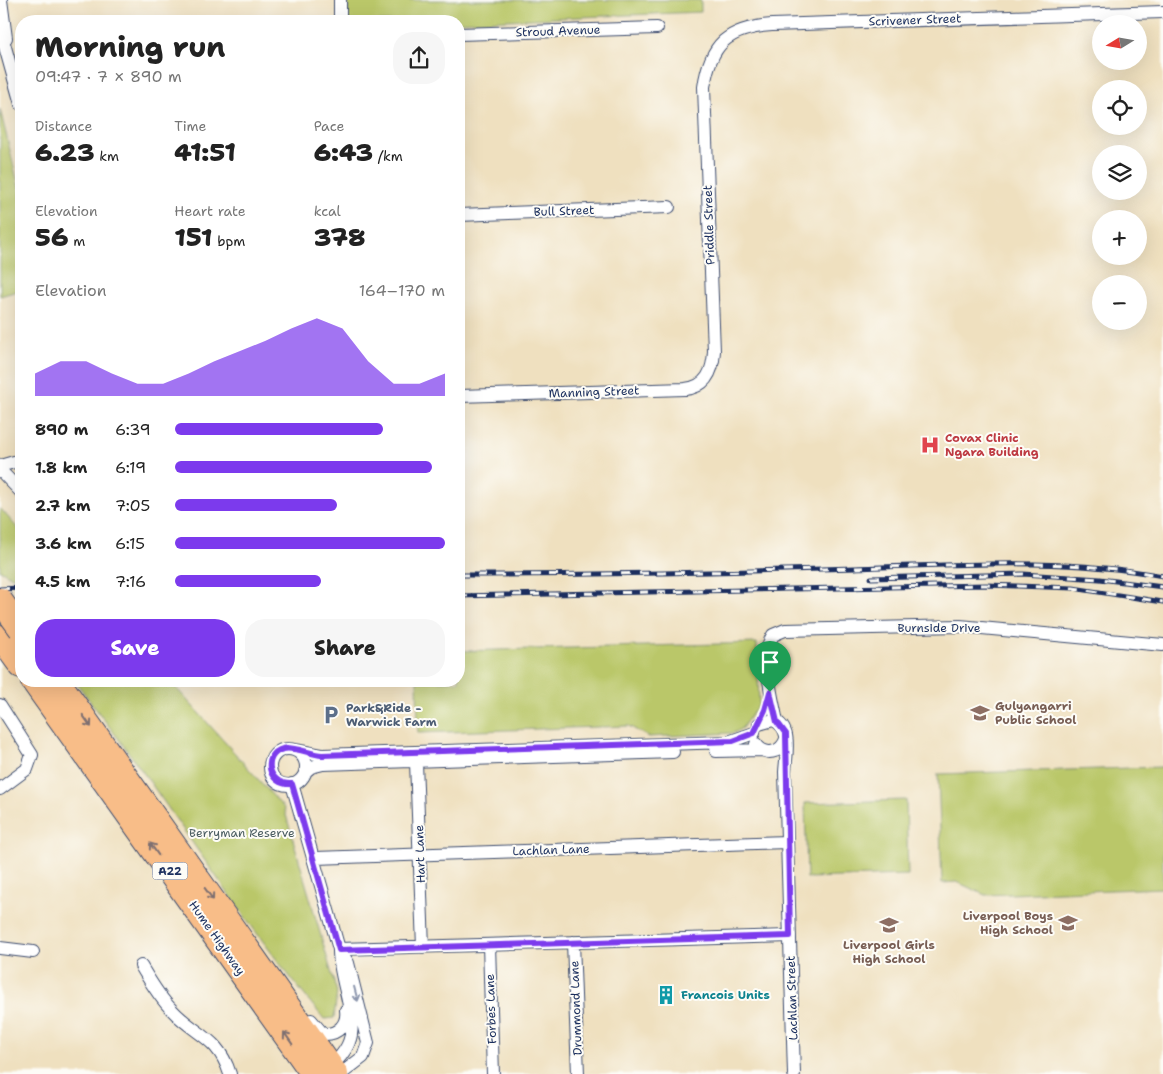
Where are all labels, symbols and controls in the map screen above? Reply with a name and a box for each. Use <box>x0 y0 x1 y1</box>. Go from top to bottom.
street label: Scrivener Street <box>868 10 962 30</box>
north arrow <box>1092 15 1148 70</box>
map controls <box>1092 15 1147 330</box>
street label: Stroud Avenue <box>515 22 601 40</box>
text: Morning run <box>35 28 225 66</box>
button: share <box>393 32 445 84</box>
text: 09:47 · 7 × 890 m <box>35 66 182 87</box>
button: locate <box>1092 80 1147 135</box>
text: Distance <box>35 117 92 135</box>
text: Time <box>174 117 206 135</box>
text: Pace <box>314 117 344 135</box>
text: 6.23 <box>35 135 95 169</box>
text: 41:51 <box>174 135 236 169</box>
text: 6:43 <box>314 135 373 169</box>
button: layers <box>1092 145 1147 200</box>
text: km <box>95 147 119 165</box>
text: /km <box>373 147 403 165</box>
street label: Priddle Street <box>700 185 718 265</box>
text: Elevation <box>35 202 98 220</box>
text: Heart rate <box>174 202 246 220</box>
text: kcal <box>314 202 341 220</box>
street label: Bull Street <box>533 202 595 220</box>
button: + <box>1092 210 1147 265</box>
text: 56 <box>35 220 68 254</box>
text: 151 <box>174 220 212 254</box>
text: 378 <box>314 220 365 254</box>
text: m <box>68 232 85 250</box>
text: bpm <box>212 232 245 250</box>
button: − <box>1092 275 1147 330</box>
text: Elevation <box>35 280 107 301</box>
text: 164–170 m <box>359 280 445 301</box>
street label: Manning Street <box>548 382 640 402</box>
text: 890 m <box>35 419 88 440</box>
text: 6:39 <box>115 419 151 440</box>
place label: Covax Clinic Ngara Building <box>945 430 1039 460</box>
hospital icon: Covax Clinic Ngara Building <box>919 434 941 456</box>
text: 1.8 km <box>35 457 87 478</box>
text: 6:19 <box>115 457 146 478</box>
text: 2.7 km <box>35 495 90 516</box>
text: 7:05 <box>115 495 150 516</box>
text: 3.6 km <box>35 533 92 554</box>
text: 6:15 <box>115 533 145 554</box>
text: 4.5 km <box>35 571 90 592</box>
text: 7:16 <box>115 571 146 592</box>
button: Save <box>35 619 235 677</box>
button: Share <box>245 619 445 677</box>
street label: Burnside Drive <box>897 620 981 636</box>
pin <box>749 641 791 692</box>
icon: arrive <box>756 648 784 676</box>
place label: Gulyangarri Public School <box>995 698 1077 728</box>
place label: Park&Ride - Warwick Farm <box>346 700 437 730</box>
school or university icon: Gulyangarri Public School <box>969 702 991 724</box>
parking icon: Park&Ride - Warwick Farm <box>320 704 342 726</box>
one-way arrow <box>81 714 92 727</box>
street label: Hart Lane <box>411 824 429 884</box>
park label: Berryman Reserve <box>189 825 295 841</box>
street label: Lachlan Lane <box>512 841 590 859</box>
one-way arrow <box>149 842 159 856</box>
road number: A22 <box>152 862 188 879</box>
one-way arrow <box>204 887 214 901</box>
street label: Hume Highway <box>185 898 249 979</box>
place label: Liverpool Boys High School <box>963 908 1053 938</box>
school or university icon: Liverpool Boys High School <box>1057 912 1079 934</box>
school or university icon: Liverpool Girls High School <box>878 914 900 936</box>
place label: Liverpool Girls High School <box>843 937 935 967</box>
street label: Lachlan Street <box>783 955 801 1041</box>
street label: Drummond Lane <box>566 960 586 1056</box>
street label: Forbes Lane <box>482 973 500 1044</box>
building icon: Francois Units <box>655 984 677 1006</box>
one-way arrow <box>352 986 362 1002</box>
place label: Francois Units <box>681 987 770 1003</box>
one-way arrow <box>283 1031 293 1045</box>

